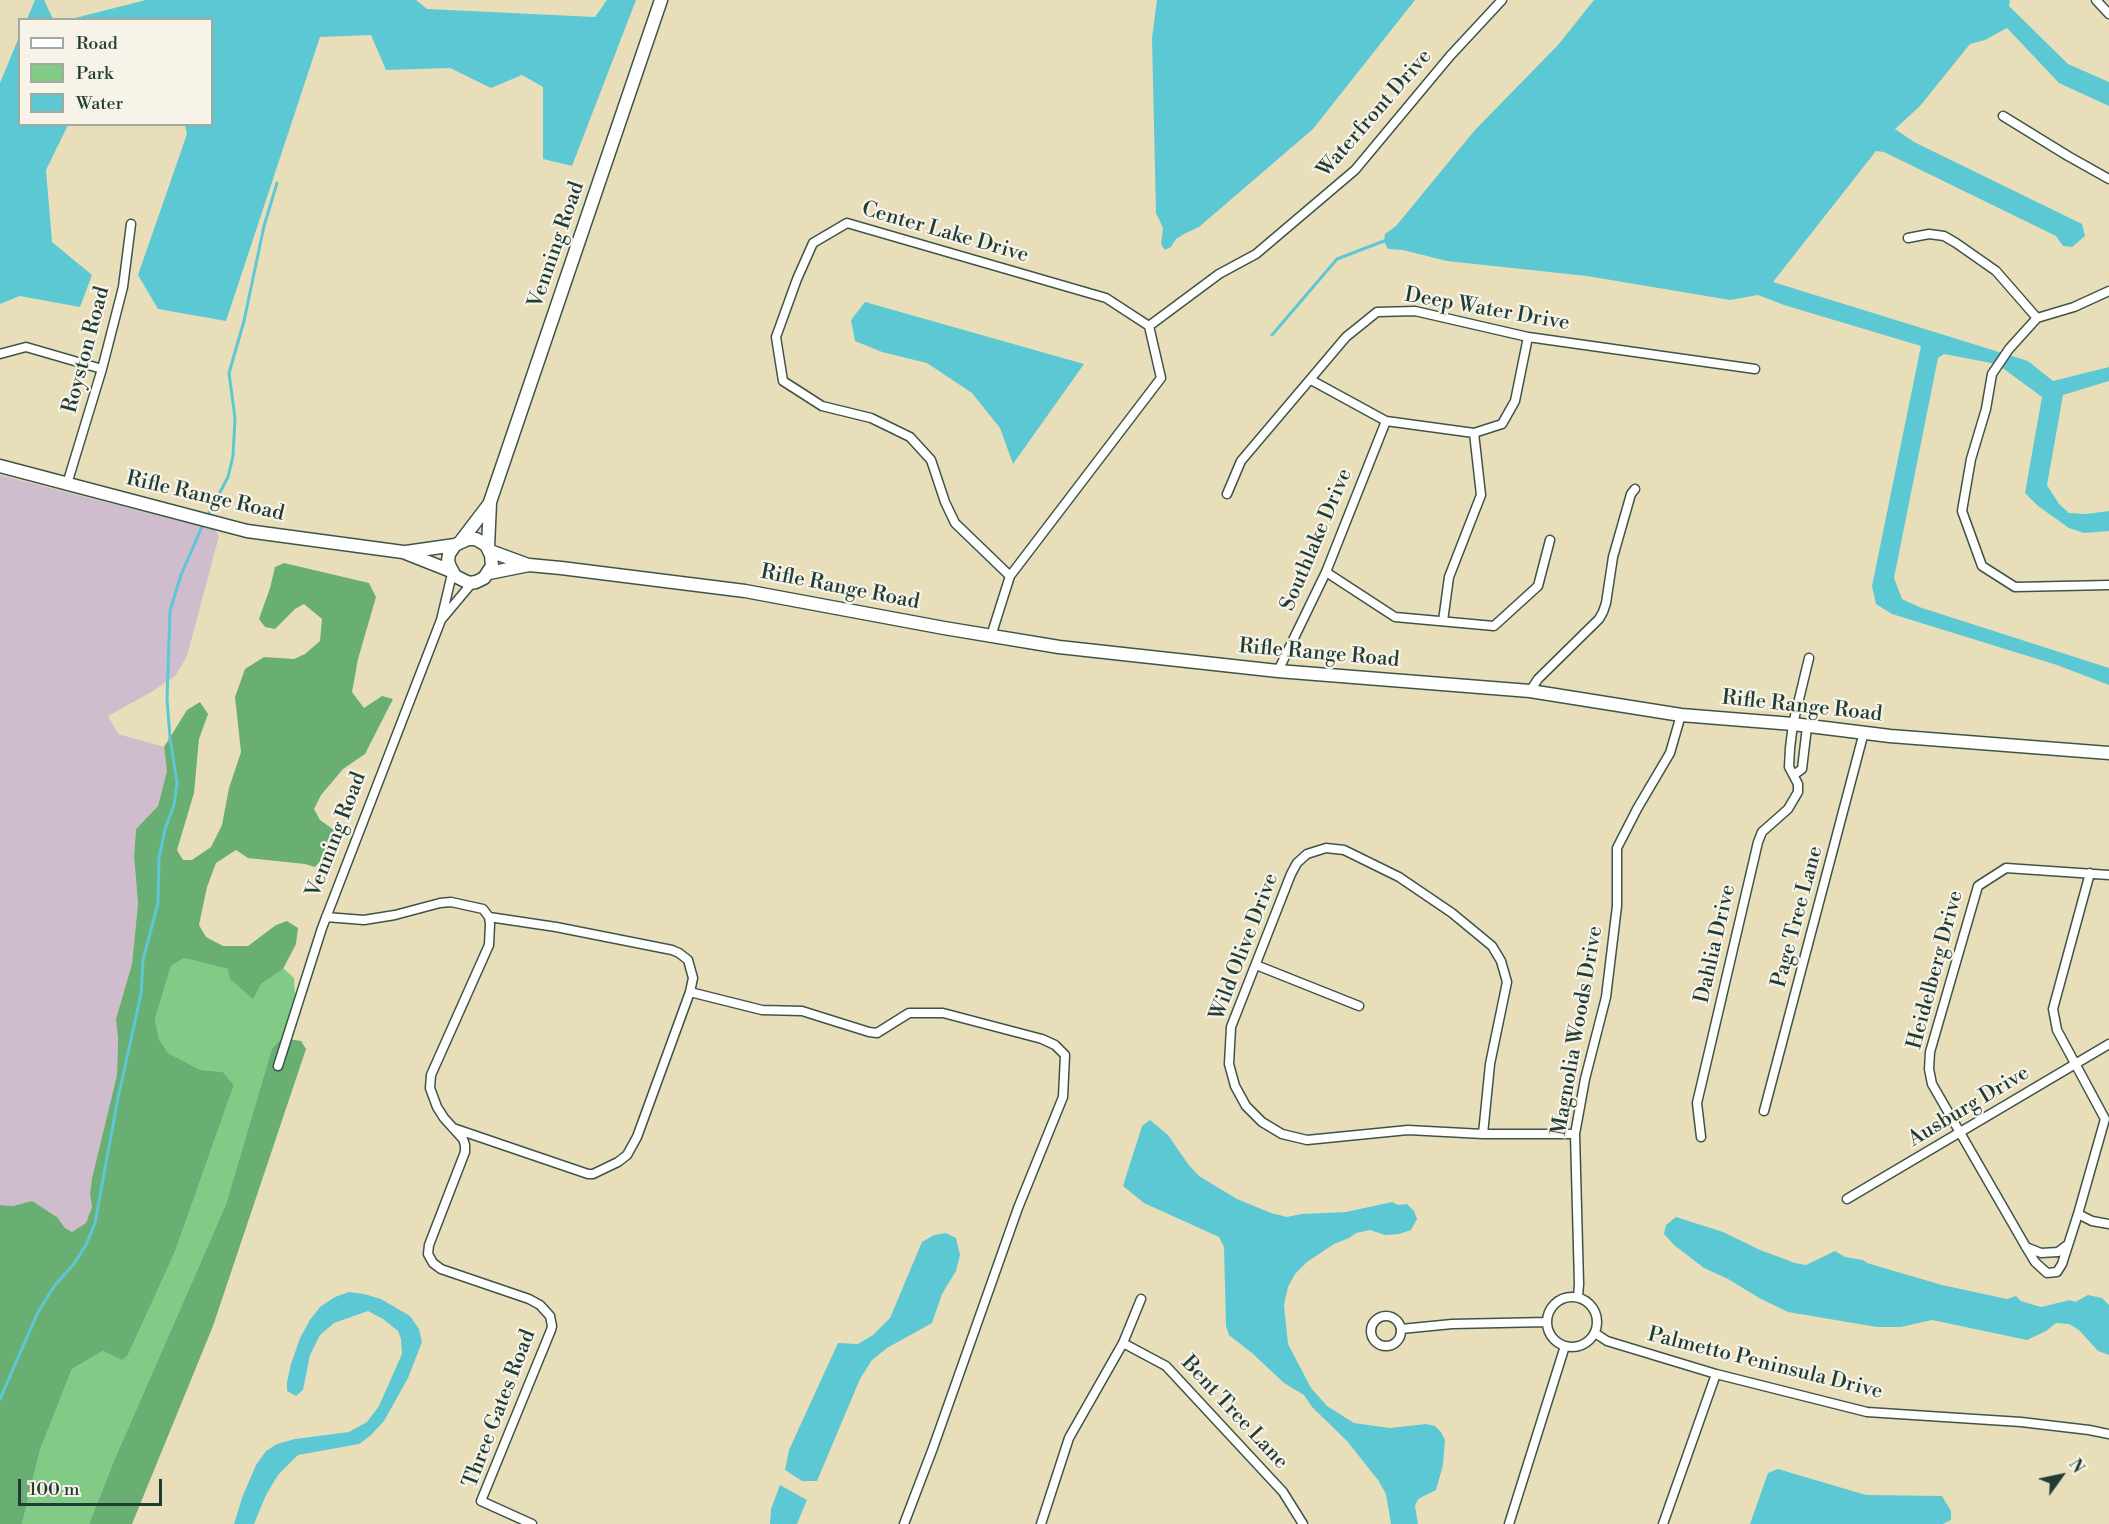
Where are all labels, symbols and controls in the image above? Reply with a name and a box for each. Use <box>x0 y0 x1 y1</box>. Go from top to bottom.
legend <box>18 18 213 126</box>
text: Road <box>76 32 118 55</box>
street label: Waterfront Drive <box>1312 45 1438 183</box>
text: Park <box>76 62 113 85</box>
text: Water <box>76 92 123 115</box>
street label: Venning Road <box>524 178 590 312</box>
street label: Center Lake Drive <box>859 197 1031 269</box>
street label: Deep Water Drive <box>1403 283 1571 337</box>
street label: Royston Road <box>58 284 116 416</box>
street label: Southlake Drive <box>1276 465 1358 615</box>
street label: Rifle Range Road <box>124 467 286 527</box>
street label: Rifle Range Road <box>758 560 922 616</box>
street label: Rifle Range Road <box>1238 634 1400 674</box>
street label: Rifle Range Road <box>1720 686 1884 728</box>
street label: Venning Road <box>302 769 372 901</box>
street label: Page Tree Lane <box>1767 844 1829 990</box>
street label: Wild Olive Drive <box>1205 870 1285 1024</box>
street label: Dahlia Drive <box>1690 882 1742 1006</box>
street label: Heidelberg Drive <box>1903 888 1969 1052</box>
street label: Magnolia Woods Drive <box>1547 924 1609 1138</box>
street label: Ausburg Drive <box>1904 1061 2034 1153</box>
street label: Palmetto Peninsula Drive <box>1645 1323 1885 1405</box>
street label: Three Gates Road <box>458 1326 542 1492</box>
street label: Bent Tree Lane <box>1175 1351 1293 1475</box>
north arrow <box>2031 1446 2091 1506</box>
text: N <box>2064 1455 2088 1477</box>
scale bar <box>21 1467 165 1505</box>
text: 100 m <box>29 1478 80 1501</box>

